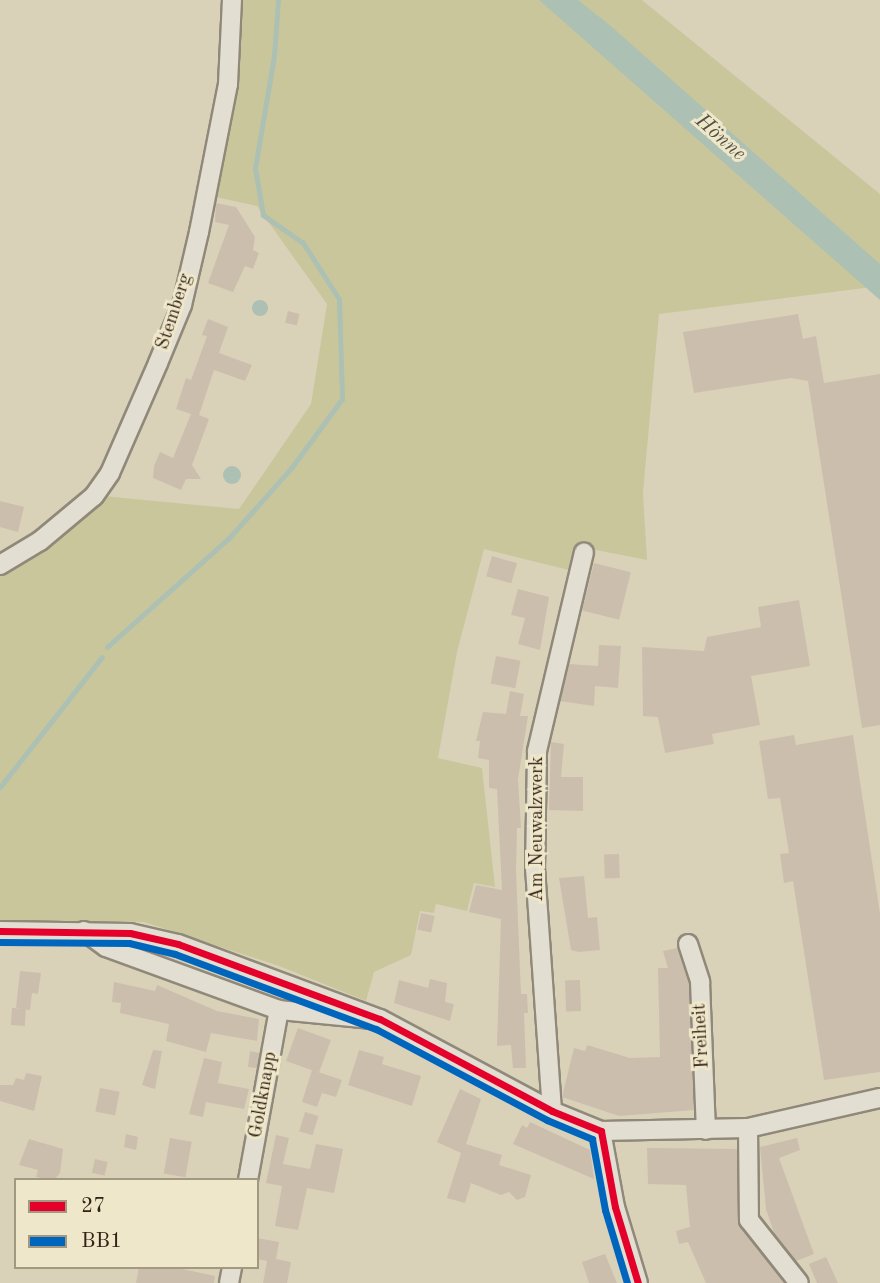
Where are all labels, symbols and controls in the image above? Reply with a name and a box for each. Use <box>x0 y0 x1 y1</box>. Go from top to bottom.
water label: Hönne <box>689 109 751 167</box>
street label: Stemberg <box>152 271 198 353</box>
street label: Am Neuwalzwerk <box>527 756 549 902</box>
street label: Freiheit <box>689 1003 715 1069</box>
street label: Goldknapp <box>245 1050 283 1140</box>
legend <box>14 1178 259 1269</box>
text: 27 <box>81 1196 105 1217</box>
text: BB1 <box>81 1231 122 1252</box>

